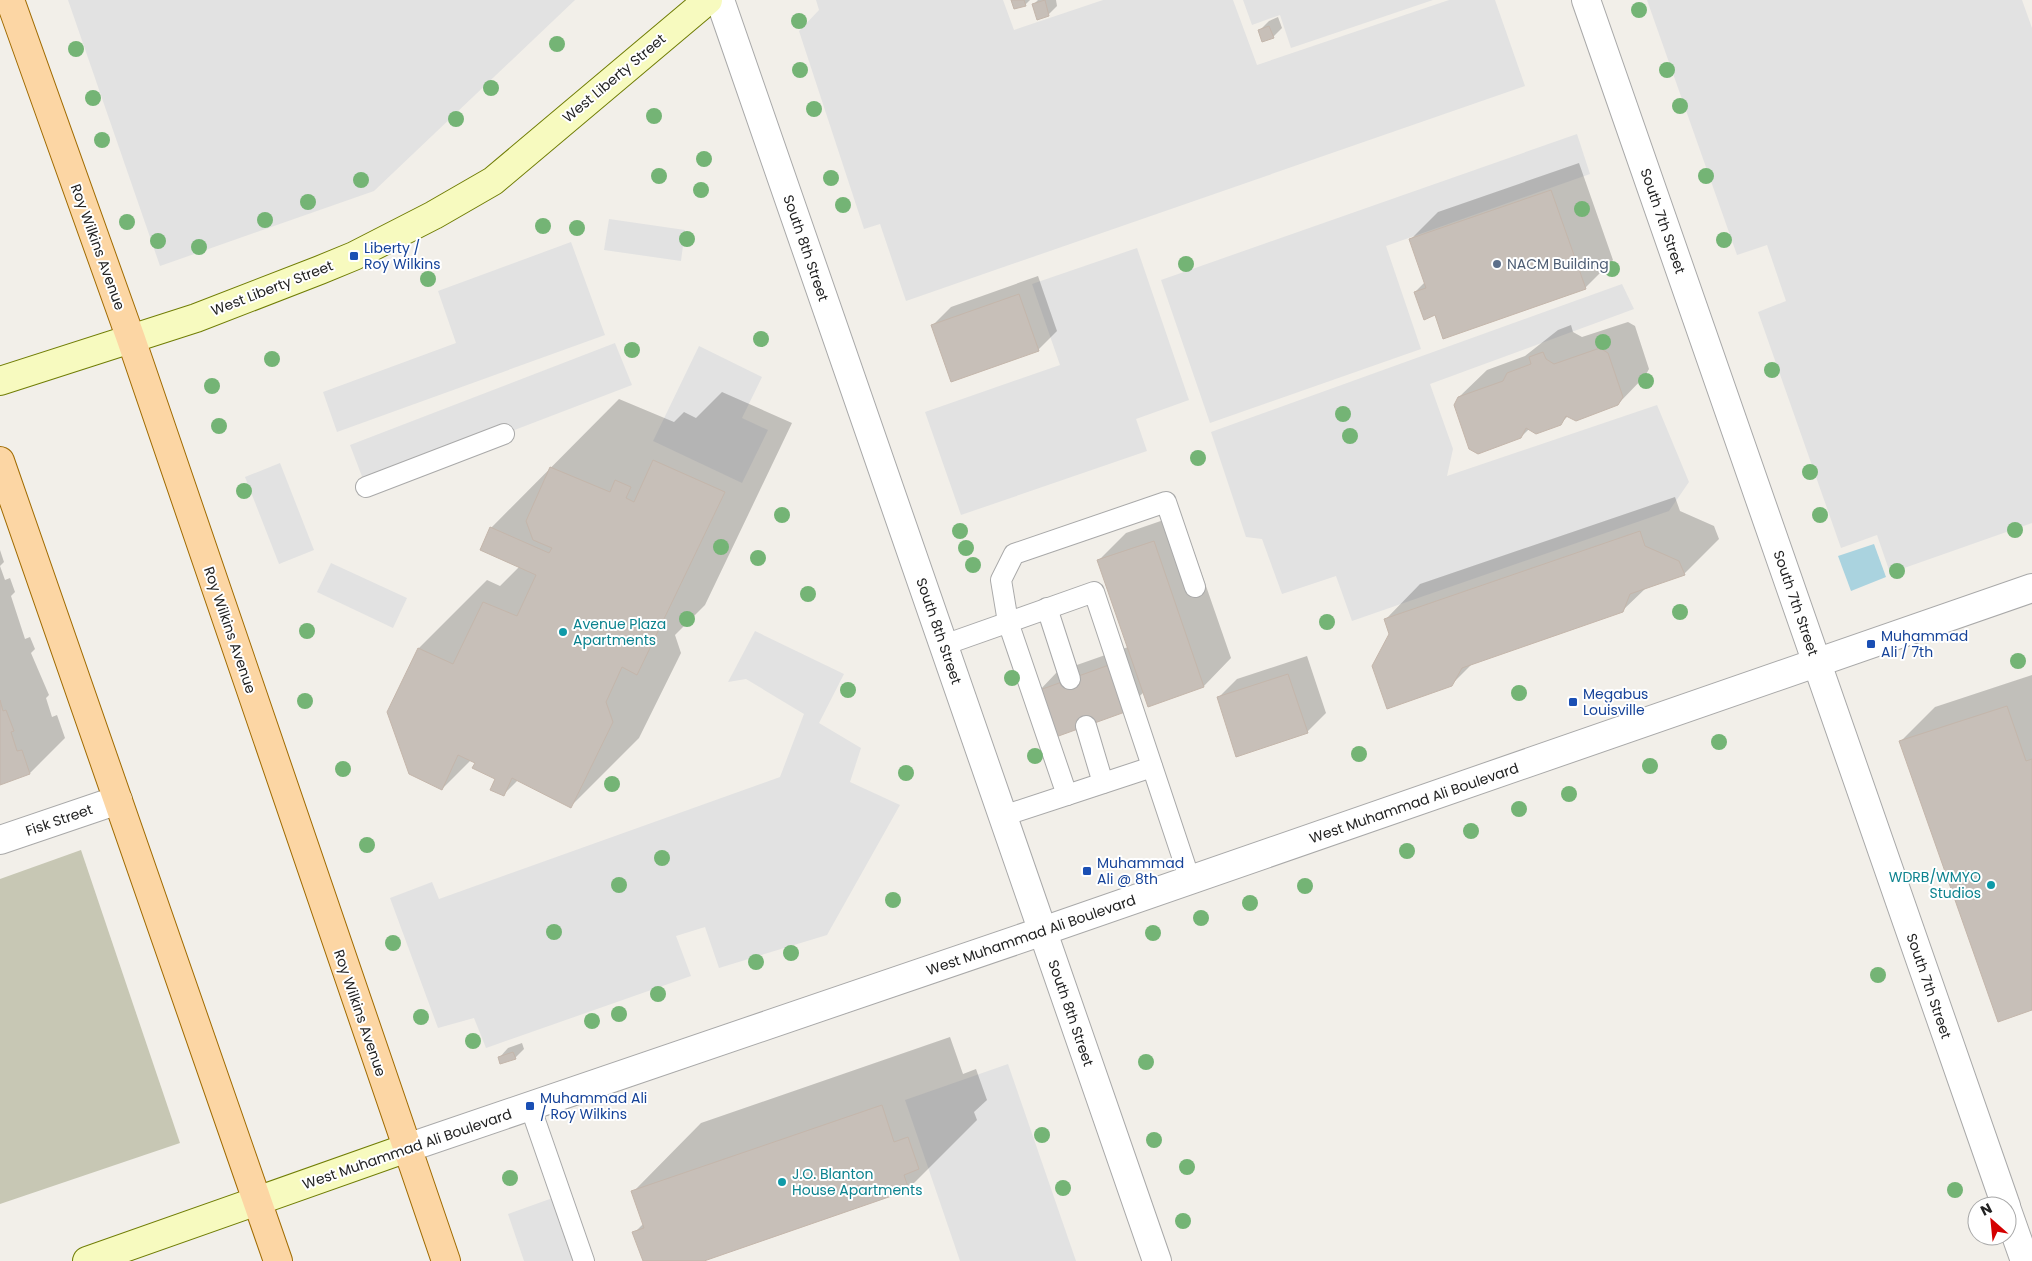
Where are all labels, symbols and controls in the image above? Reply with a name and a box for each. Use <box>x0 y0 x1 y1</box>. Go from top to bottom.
street label: West Liberty Street <box>558 29 670 127</box>
street label: South 7th Street <box>1636 166 1690 276</box>
street label: Roy Wilkins Avenue <box>66 181 130 313</box>
street label: South 8th Street <box>778 192 834 304</box>
place label: Liberty / Roy Wilkins <box>364 238 441 274</box>
marker: Liberty / Roy Wilkins <box>348 250 360 262</box>
place label: NACM Building <box>1507 254 1609 274</box>
street label: West Liberty Street <box>208 256 336 320</box>
marker: NACM Building <box>1491 258 1503 270</box>
street label: South 7th Street <box>1769 548 1823 658</box>
street label: Roy Wilkins Avenue <box>199 564 261 696</box>
street label: South 8th Street <box>911 575 967 687</box>
place label: Avenue Plaza Apartments <box>573 614 666 650</box>
marker: Avenue Plaza Apartments <box>557 626 569 638</box>
place label: Muhammad Ali / 7th <box>1881 626 1968 662</box>
marker: Muhammad Ali / 7th <box>1865 638 1877 650</box>
place label: Megabus Louisville <box>1583 684 1648 720</box>
marker: Megabus Louisville <box>1567 696 1579 708</box>
street label: West Muhammad Ali Boulevard <box>1307 758 1521 848</box>
street label: Fisk Street <box>23 799 95 841</box>
place label: Muhammad Ali @ 8th <box>1097 853 1184 889</box>
marker: Muhammad Ali @ 8th <box>1081 865 1093 877</box>
place label: WDRB/WMYO Studios <box>1889 867 1981 903</box>
marker: WDRB/WMYO Studios <box>1985 879 1997 891</box>
street label: West Muhammad Ali Boulevard <box>924 890 1138 980</box>
street label: South 7th Street <box>1902 931 1956 1041</box>
street label: Roy Wilkins Avenue <box>329 947 391 1079</box>
street label: South 8th Street <box>1043 957 1099 1069</box>
place label: Muhammad Ali / Roy Wilkins <box>540 1088 647 1124</box>
marker: Muhammad Ali / Roy Wilkins <box>524 1100 536 1112</box>
street label: West Muhammad Ali Boulevard <box>300 1104 514 1194</box>
place label: J.O. Blanton House Apartments <box>792 1164 922 1200</box>
marker: J.O. Blanton House Apartments <box>776 1176 788 1188</box>
north arrow <box>1967 1196 2017 1246</box>
text: N <box>1977 1198 1995 1221</box>

